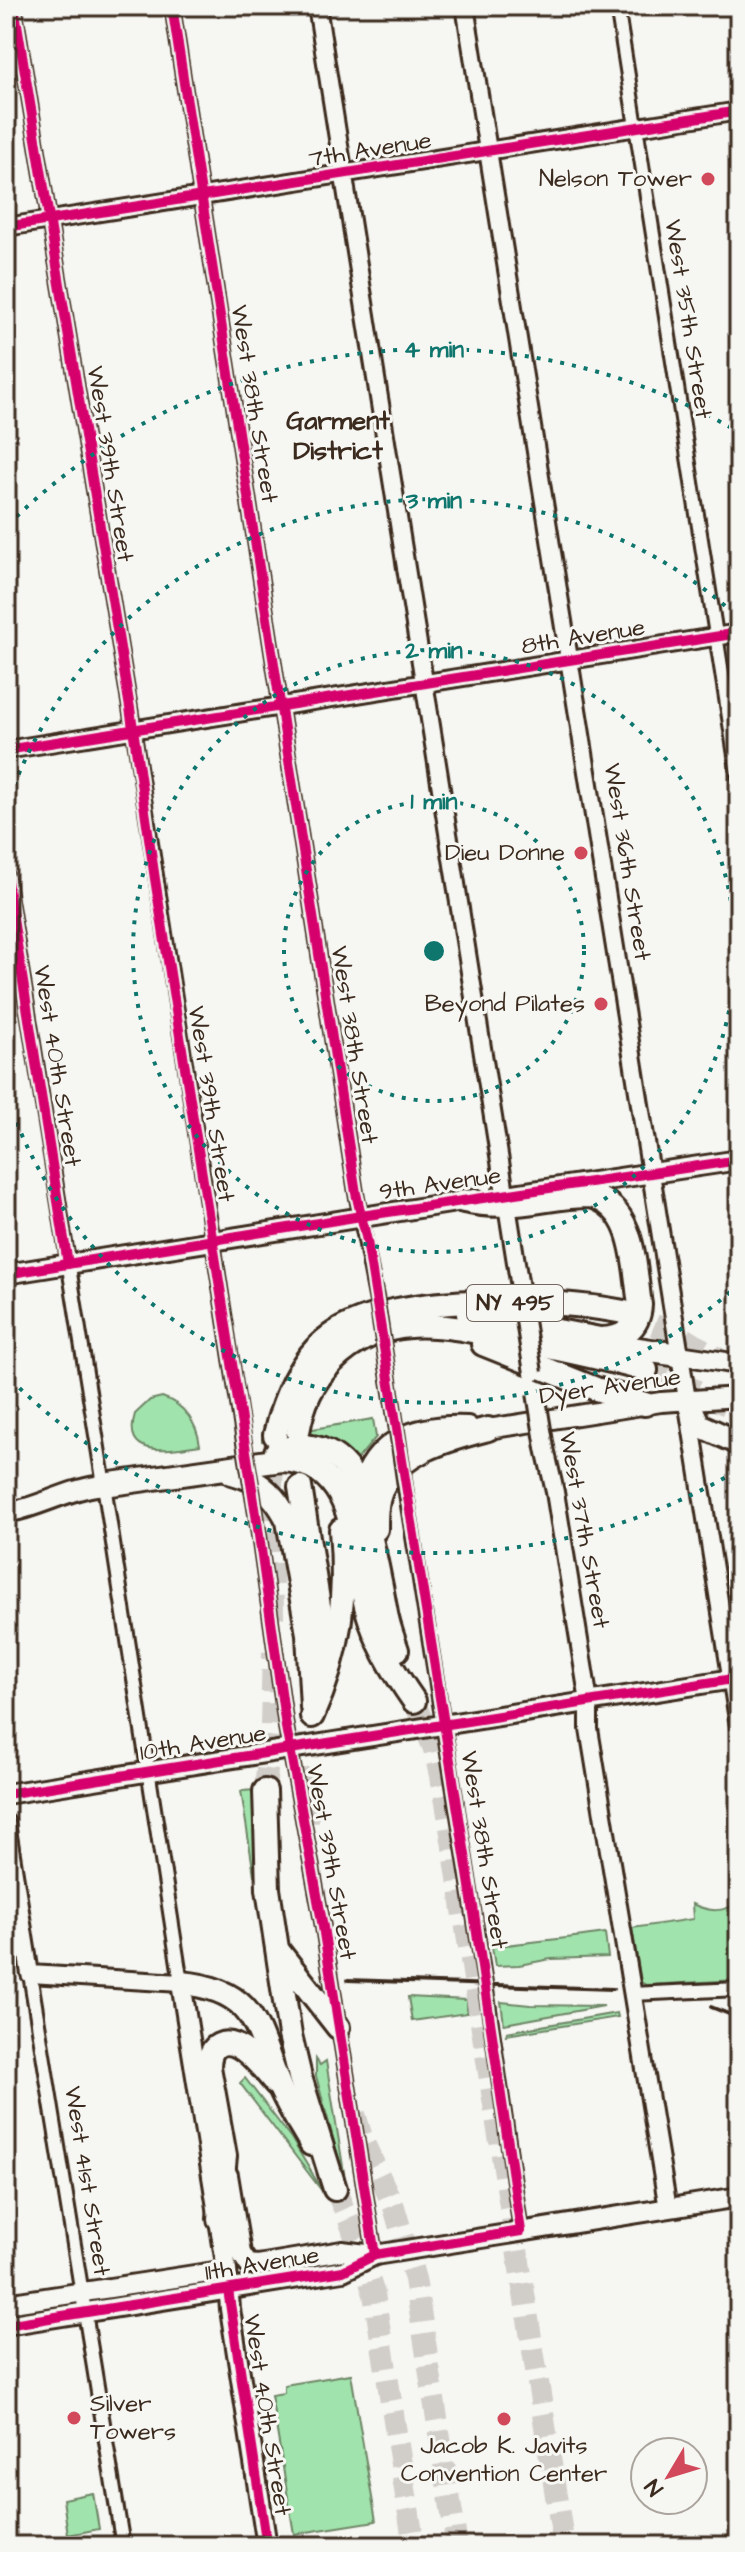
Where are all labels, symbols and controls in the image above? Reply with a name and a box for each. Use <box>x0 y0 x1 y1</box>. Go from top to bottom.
street label: 7th Avenue <box>306 124 434 176</box>
place label: Nelson Tower <box>539 162 692 196</box>
marker: Nelson Tower <box>699 170 717 188</box>
street label: West 35th Street <box>655 217 721 421</box>
street label: West 38th Street <box>222 303 286 506</box>
text: 4 min <box>404 333 464 367</box>
street label: West 39th Street <box>78 364 142 565</box>
district label: Garment District <box>286 403 390 469</box>
text: 3 min <box>405 484 462 518</box>
street label: 8th Avenue <box>519 610 647 664</box>
text: 2 min <box>404 634 463 668</box>
street label: West 36th Street <box>595 761 659 963</box>
text: 1 min <box>411 785 458 819</box>
place label: Dieu Donne <box>445 836 565 870</box>
marker: Dieu Donne <box>572 844 590 862</box>
centre of rings <box>420 937 448 965</box>
street label: West 38th Street <box>322 944 386 1147</box>
street label: West 40th Street <box>24 963 90 1170</box>
place label: Beyond Pilates <box>425 987 585 1022</box>
marker: Beyond Pilates <box>592 995 610 1013</box>
street label: West 39th Street <box>179 1004 243 1205</box>
street label: 9th Avenue <box>377 1159 503 1209</box>
road number: NY 495 <box>467 1285 563 1321</box>
street label: Dyer Avenue <box>537 1360 683 1415</box>
street label: West 37th Street <box>550 1429 618 1631</box>
street label: 10th Avenue <box>137 1716 269 1770</box>
street label: West 38th Street <box>452 1749 516 1952</box>
street label: West 39th Street <box>297 1762 365 1963</box>
street label: West 41st Street <box>55 2084 119 2279</box>
street label: 11th Avenue <box>202 2238 322 2290</box>
street label: West 40th Street <box>234 2312 300 2519</box>
place label: Silver Towers <box>90 2387 176 2449</box>
marker: Silver Towers <box>65 2409 83 2427</box>
marker: Jacob K. Javits Convention Center <box>495 2410 513 2428</box>
place label: Jacob K. Javits Convention Center <box>401 2429 607 2491</box>
north arrow <box>629 2436 709 2516</box>
text: N <box>638 2472 671 2502</box>

